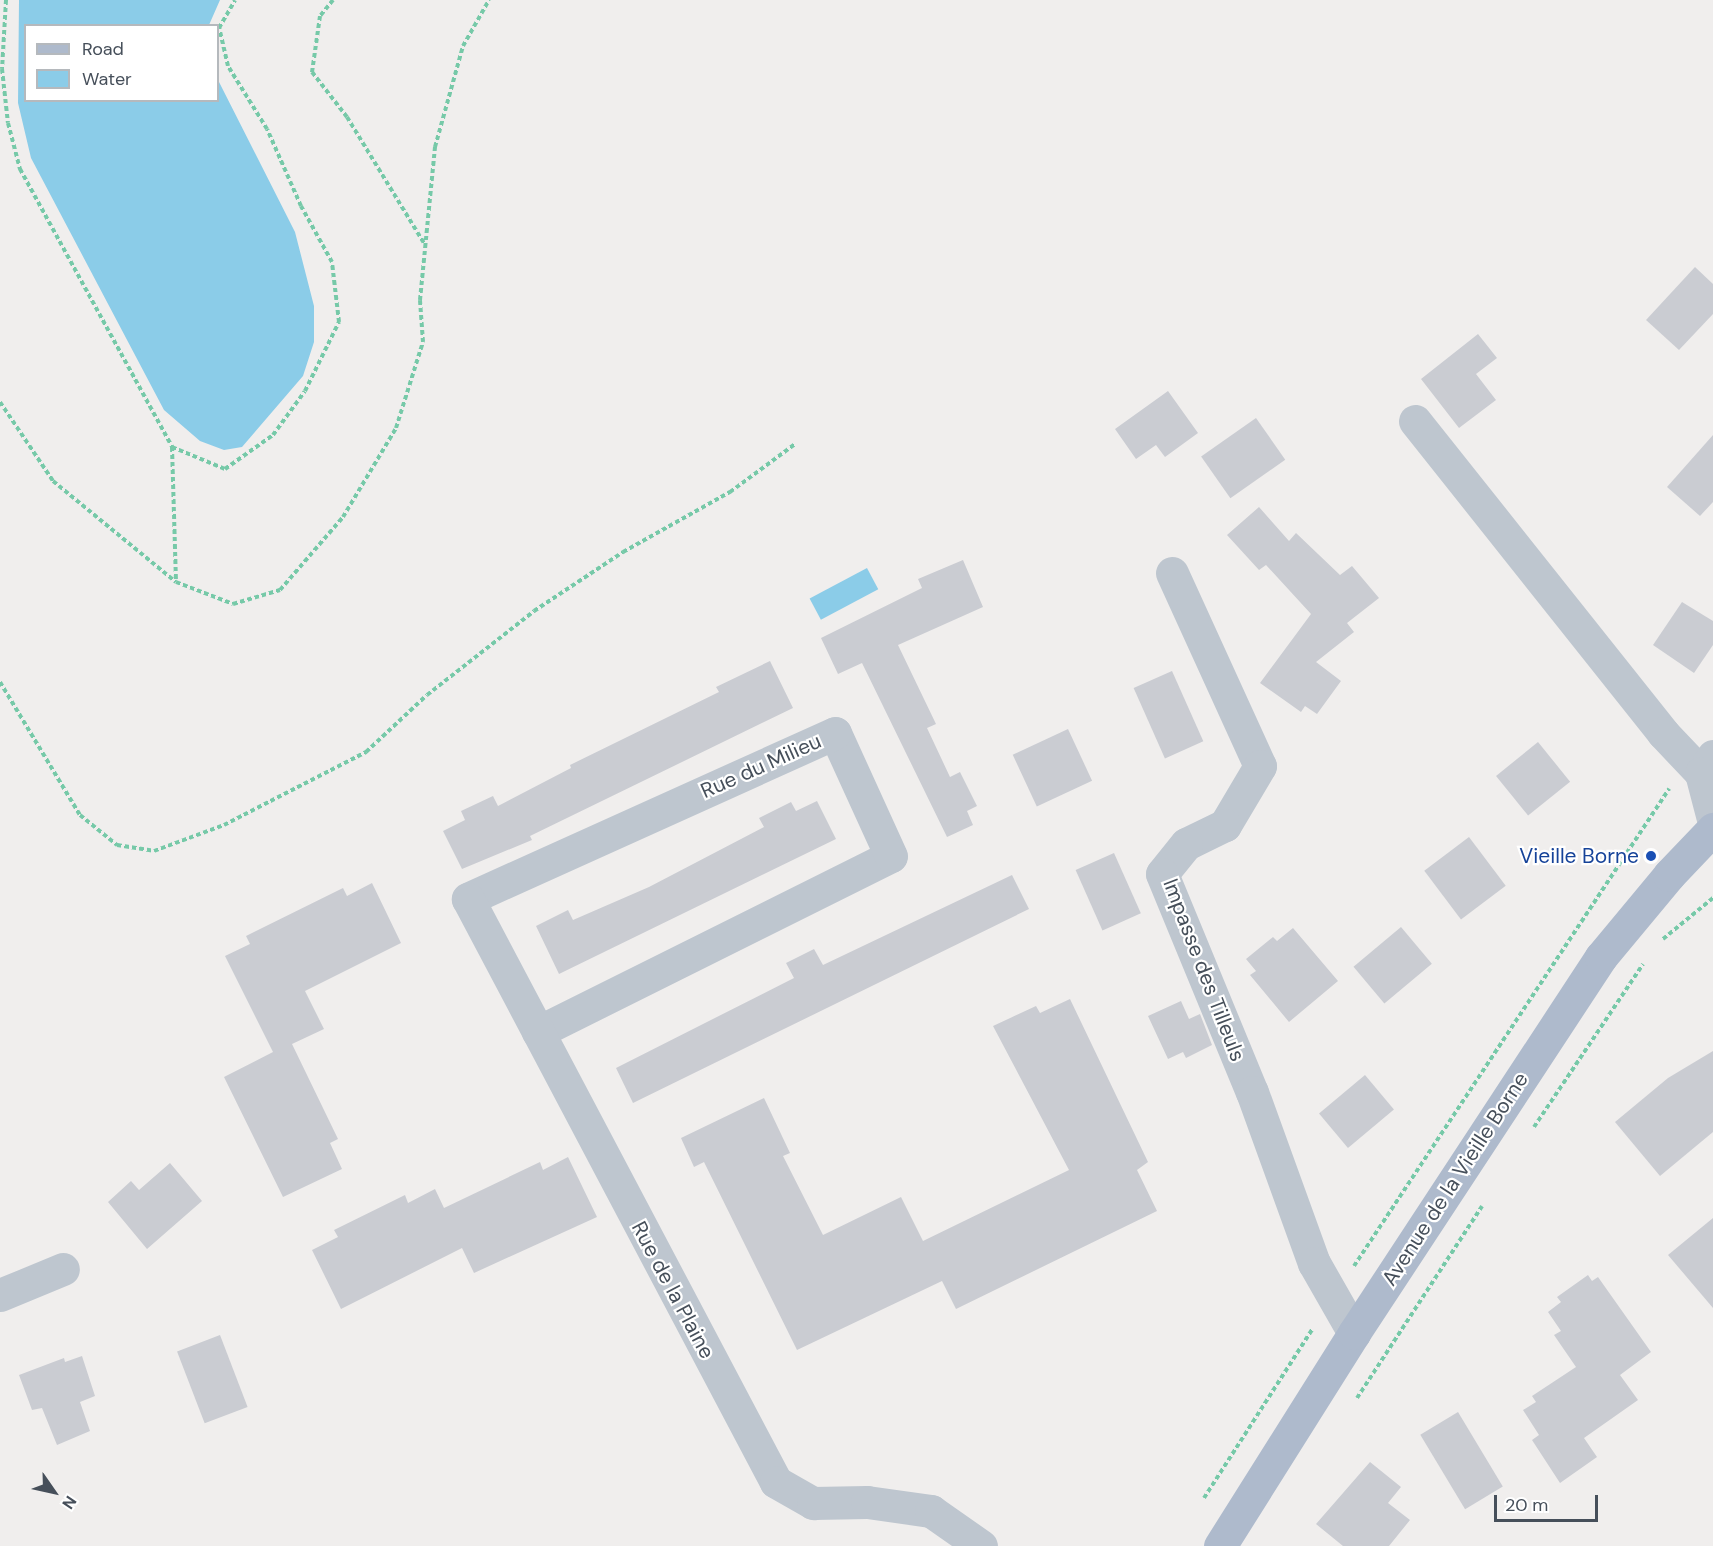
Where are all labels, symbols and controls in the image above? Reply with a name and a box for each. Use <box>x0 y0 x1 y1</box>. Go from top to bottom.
legend <box>24 24 219 102</box>
text: Road <box>82 37 124 61</box>
text: Water <box>82 67 132 91</box>
street label: Rue du Milieu <box>697 728 825 804</box>
place label: Vieille Borne <box>1519 843 1639 869</box>
marker: Vieille Borne <box>1644 849 1658 863</box>
street label: Impasse des Tilleuls <box>1158 875 1250 1065</box>
street label: Avenue de la Vieille Borne <box>1377 1068 1533 1290</box>
street label: Rue de la Plaine <box>626 1217 720 1363</box>
north arrow <box>24 1462 84 1522</box>
scale bar <box>1497 1483 1600 1521</box>
text: N <box>57 1492 81 1513</box>
text: 20 m <box>1505 1493 1548 1517</box>

